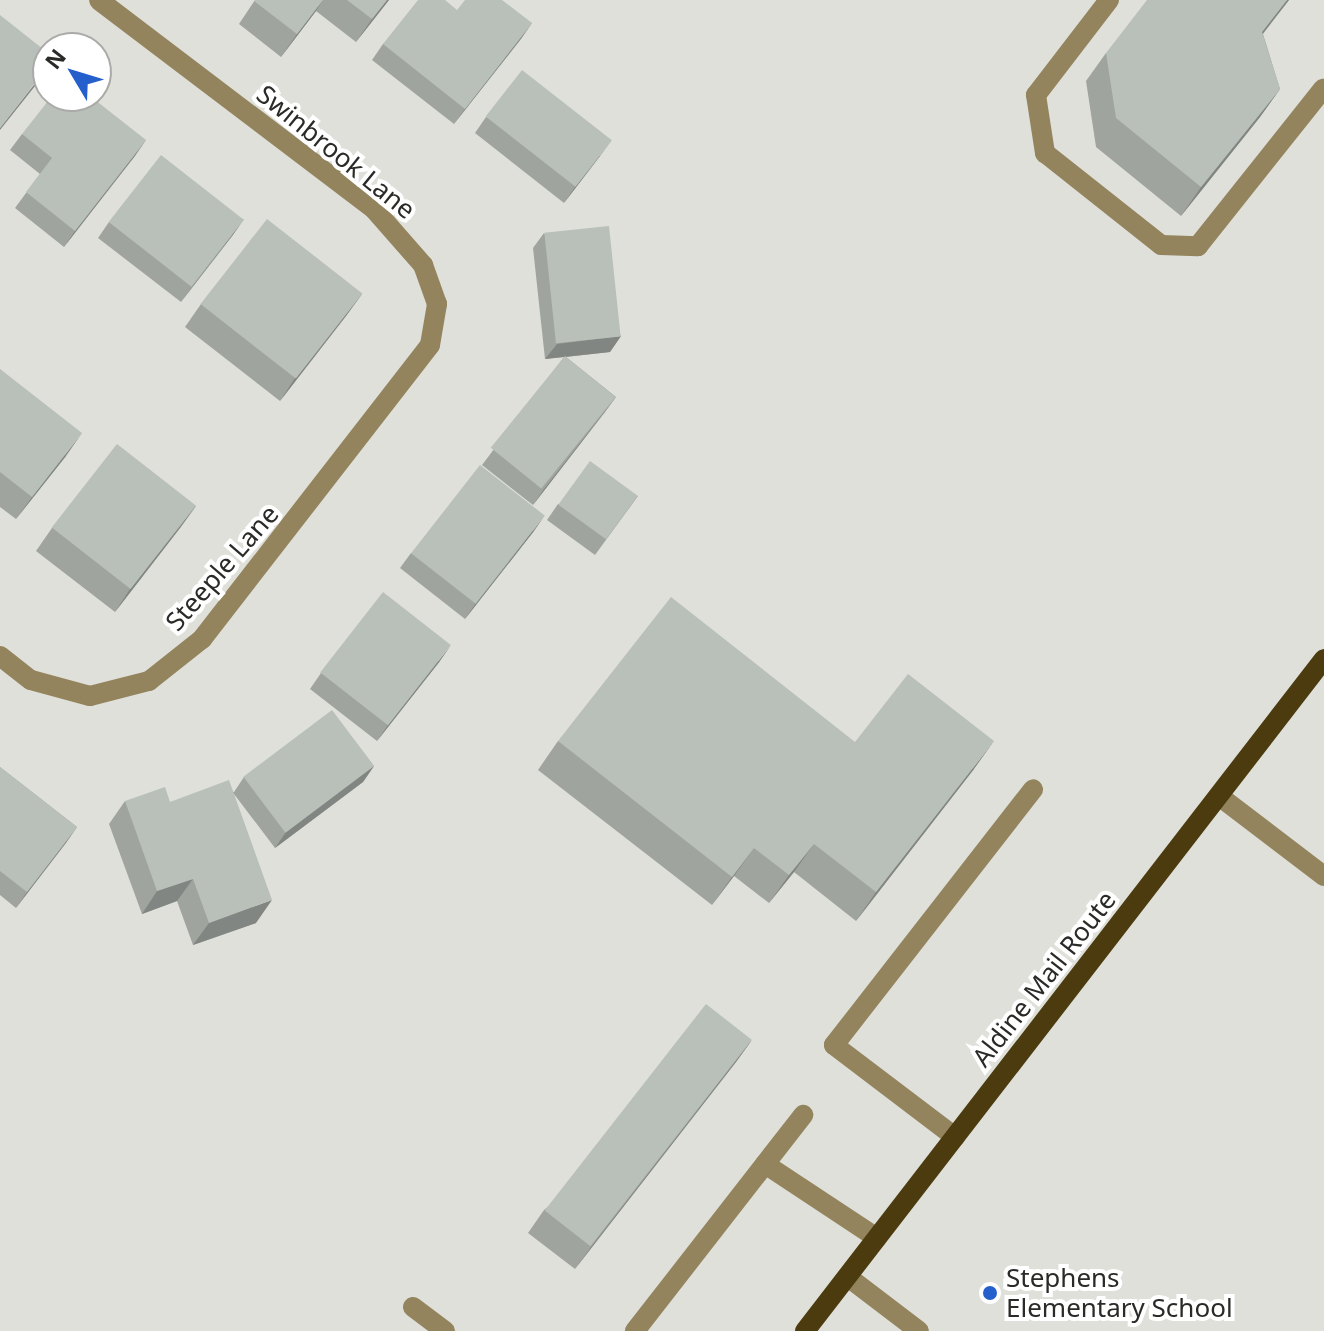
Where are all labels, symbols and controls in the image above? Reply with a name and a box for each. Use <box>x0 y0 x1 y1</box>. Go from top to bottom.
north arrow <box>32 32 112 112</box>
text: N <box>37 42 72 75</box>
street label: Swinbrook Lane <box>251 79 421 225</box>
street label: Steeple Lane <box>159 499 285 637</box>
street label: Aldine Mail Route <box>966 885 1122 1073</box>
place label: Stephens Elementary School <box>1006 1262 1233 1324</box>
marker: Stephens Elementary School <box>981 1284 999 1302</box>

